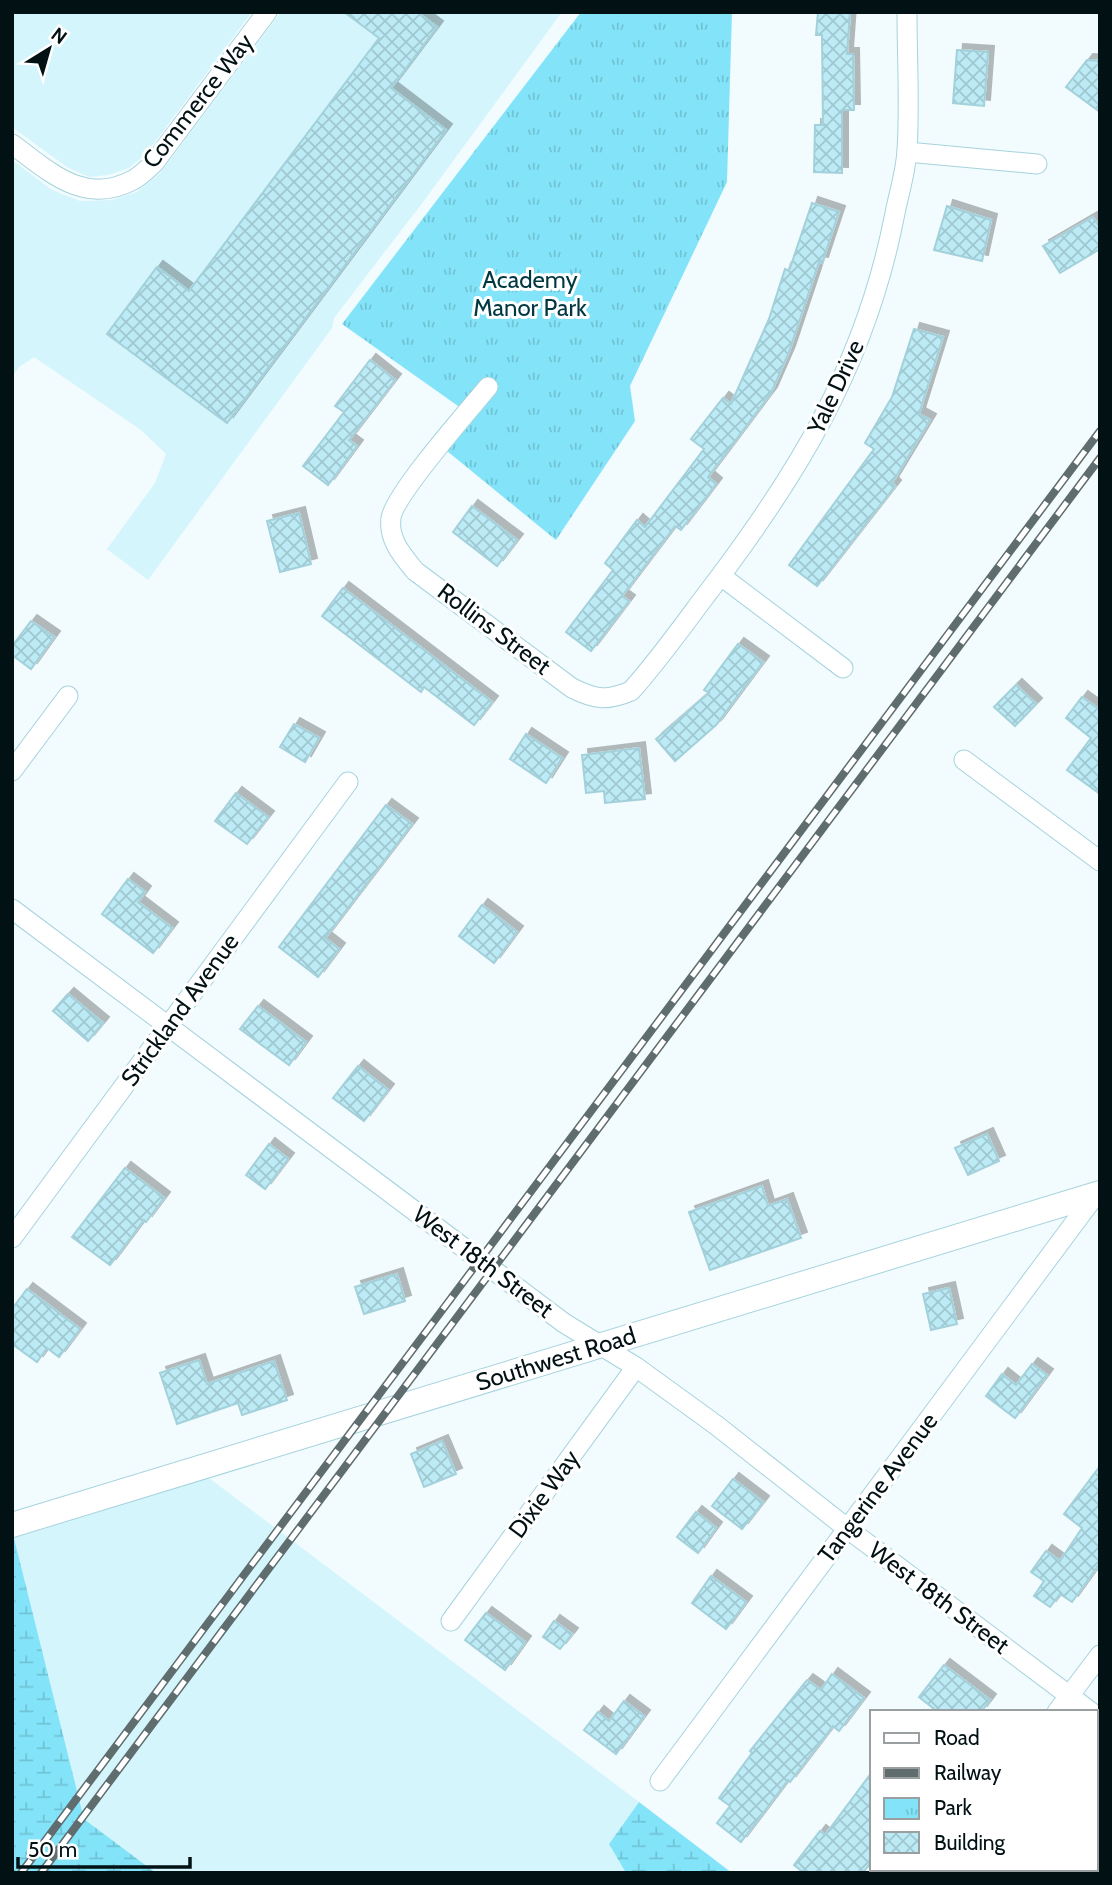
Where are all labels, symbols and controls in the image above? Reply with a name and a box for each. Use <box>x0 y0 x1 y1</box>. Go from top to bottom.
north arrow <box>14 14 84 84</box>
text: N <box>47 23 71 49</box>
street label: Commerce Way <box>136 28 259 174</box>
park label: Academy Manor Park <box>473 265 587 322</box>
street label: Yale Drive <box>801 335 870 439</box>
street label: Rollins Street <box>432 577 557 681</box>
street label: Strickland Avenue <box>115 928 245 1092</box>
street label: West 18th Street <box>407 1199 559 1324</box>
street label: Southwest Road <box>472 1320 639 1397</box>
street label: Tangerine Avenue <box>812 1407 943 1568</box>
street label: Dixie Way <box>502 1444 585 1543</box>
street label: West 18th Street <box>863 1535 1015 1660</box>
legend <box>870 1710 1098 1871</box>
text: Road <box>934 1725 980 1750</box>
text: Railway <box>934 1760 1002 1785</box>
text: Park <box>934 1795 972 1820</box>
scale bar <box>18 1826 189 1870</box>
text: Building <box>934 1830 1006 1855</box>
text: 50 m <box>28 1837 77 1862</box>

